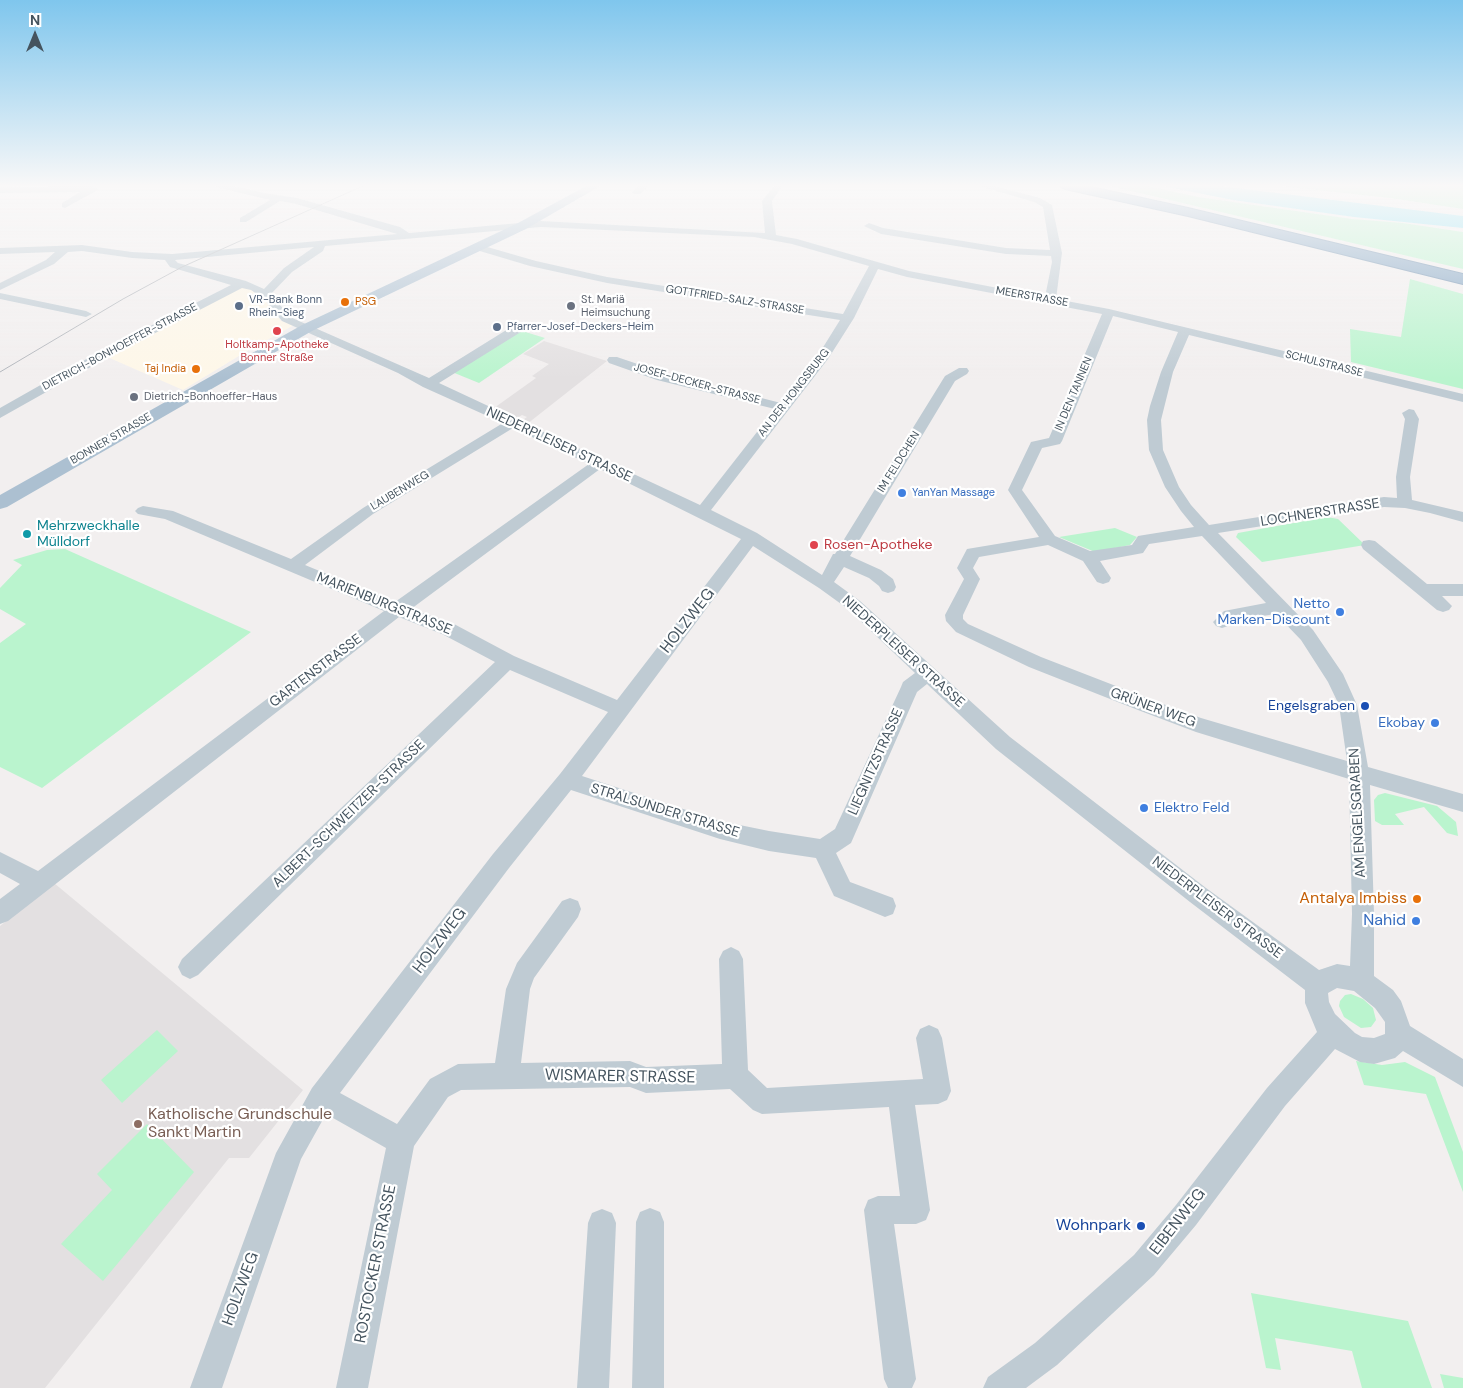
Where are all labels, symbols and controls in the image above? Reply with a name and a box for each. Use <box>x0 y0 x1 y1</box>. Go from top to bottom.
north arrow <box>10 10 60 60</box>
text: N <box>30 11 40 29</box>
street label: GOTTFRIED-SALZ-STRASSE <box>665 283 805 317</box>
street label: MEERSTRASSE <box>995 284 1069 310</box>
place label: VR-Bank Bonn Rhein-Sieg <box>249 293 322 319</box>
place label: St. Mariä Heimsuchung <box>581 293 650 319</box>
place label: PSG <box>355 295 376 309</box>
marker: PSG <box>339 296 351 308</box>
street label: DIETRICH-BONHOEFFER-STRASSE <box>40 300 200 394</box>
marker: VR-Bank Bonn Rhein-Sieg <box>233 300 245 312</box>
marker: St. Mariä Heimsuchung <box>565 300 577 312</box>
place label: Pfarrer-Josef-Deckers-Heim <box>507 320 654 334</box>
marker: Pfarrer-Josef-Deckers-Heim <box>491 321 503 333</box>
marker: Holtkamp-Apotheke Bonner Straße <box>271 325 283 337</box>
place label: Holtkamp-Apotheke Bonner Straße <box>225 338 329 364</box>
street label: AN DER HONGSBURG <box>756 346 832 440</box>
street label: SCHULSTRASSE <box>1284 348 1364 380</box>
street label: IN DEN TANNEN <box>1052 355 1096 433</box>
street label: JOSEF-DECKER-STRASSE <box>632 361 762 407</box>
place label: Taj India <box>145 362 186 376</box>
marker: Taj India <box>190 363 202 375</box>
place label: Dietrich-Bonhoeffer-Haus <box>144 390 277 404</box>
marker: Dietrich-Bonhoeffer-Haus <box>128 391 140 403</box>
street label: NIEDERPLEISER STRASSE <box>483 404 635 486</box>
street label: BONNER STRASSE <box>68 410 154 468</box>
street label: IM FELDCHEN <box>875 429 923 495</box>
street label: LAUBENWEG <box>368 468 432 514</box>
place label: YanYan Massage <box>912 486 995 500</box>
marker: YanYan Massage <box>896 487 908 499</box>
street label: LOCHNERSTRASSE <box>1259 495 1381 531</box>
place label: Mehrzweckhalle Mülldorf <box>37 518 140 550</box>
marker: Mehrzweckhalle Mülldorf <box>21 528 33 540</box>
place label: Rosen-Apotheke <box>824 537 932 553</box>
marker: Rosen-Apotheke <box>808 539 820 551</box>
street label: MARIENBURGSTRASSE <box>314 569 454 639</box>
street label: HOLZWEG <box>657 585 719 657</box>
street label: NIEDERPLEISER STRASSE <box>838 593 968 711</box>
place label: Netto Marken-Discount <box>1217 596 1330 628</box>
marker: Netto Marken-Discount <box>1334 606 1346 618</box>
street label: GARTENSTRASSE <box>267 631 365 711</box>
street label: GRÜNER WEG <box>1108 685 1198 731</box>
place label: Engelsgraben <box>1268 698 1355 714</box>
marker: Engelsgraben <box>1359 700 1371 712</box>
street label: LIEGNITZSTRASSE <box>845 706 907 818</box>
place label: Ekobay <box>1378 715 1425 731</box>
marker: Ekobay <box>1429 717 1441 729</box>
street label: ALBERT-SCHWEITZER-STRASSE <box>269 737 429 891</box>
street label: AM ENGELSGRABEN <box>1346 748 1370 878</box>
street label: STRALSUNDER STRASSE <box>589 780 741 842</box>
place label: Elektro Feld <box>1154 800 1230 816</box>
marker: Elektro Feld <box>1138 802 1150 814</box>
street label: NIEDERPLEISER STRASSE <box>1148 853 1286 963</box>
place label: Antalya Imbiss <box>1299 889 1407 909</box>
marker: Antalya Imbiss <box>1411 893 1423 905</box>
street label: HOLZWEG <box>409 904 471 978</box>
place label: Nahid <box>1363 911 1406 931</box>
marker: Nahid <box>1410 915 1422 927</box>
street label: WISMARER STRASSE <box>545 1066 695 1088</box>
place label: Katholische Grundschule Sankt Martin <box>148 1105 332 1143</box>
marker: Katholische Grundschule Sankt Martin <box>132 1118 144 1130</box>
street label: ROSTOCKER STRASSE <box>351 1183 401 1345</box>
street label: EIBENWEG <box>1146 1185 1210 1259</box>
place label: Wohnpark <box>1056 1216 1131 1236</box>
marker: Wohnpark <box>1135 1220 1147 1232</box>
street label: HOLZWEG <box>219 1250 263 1328</box>

